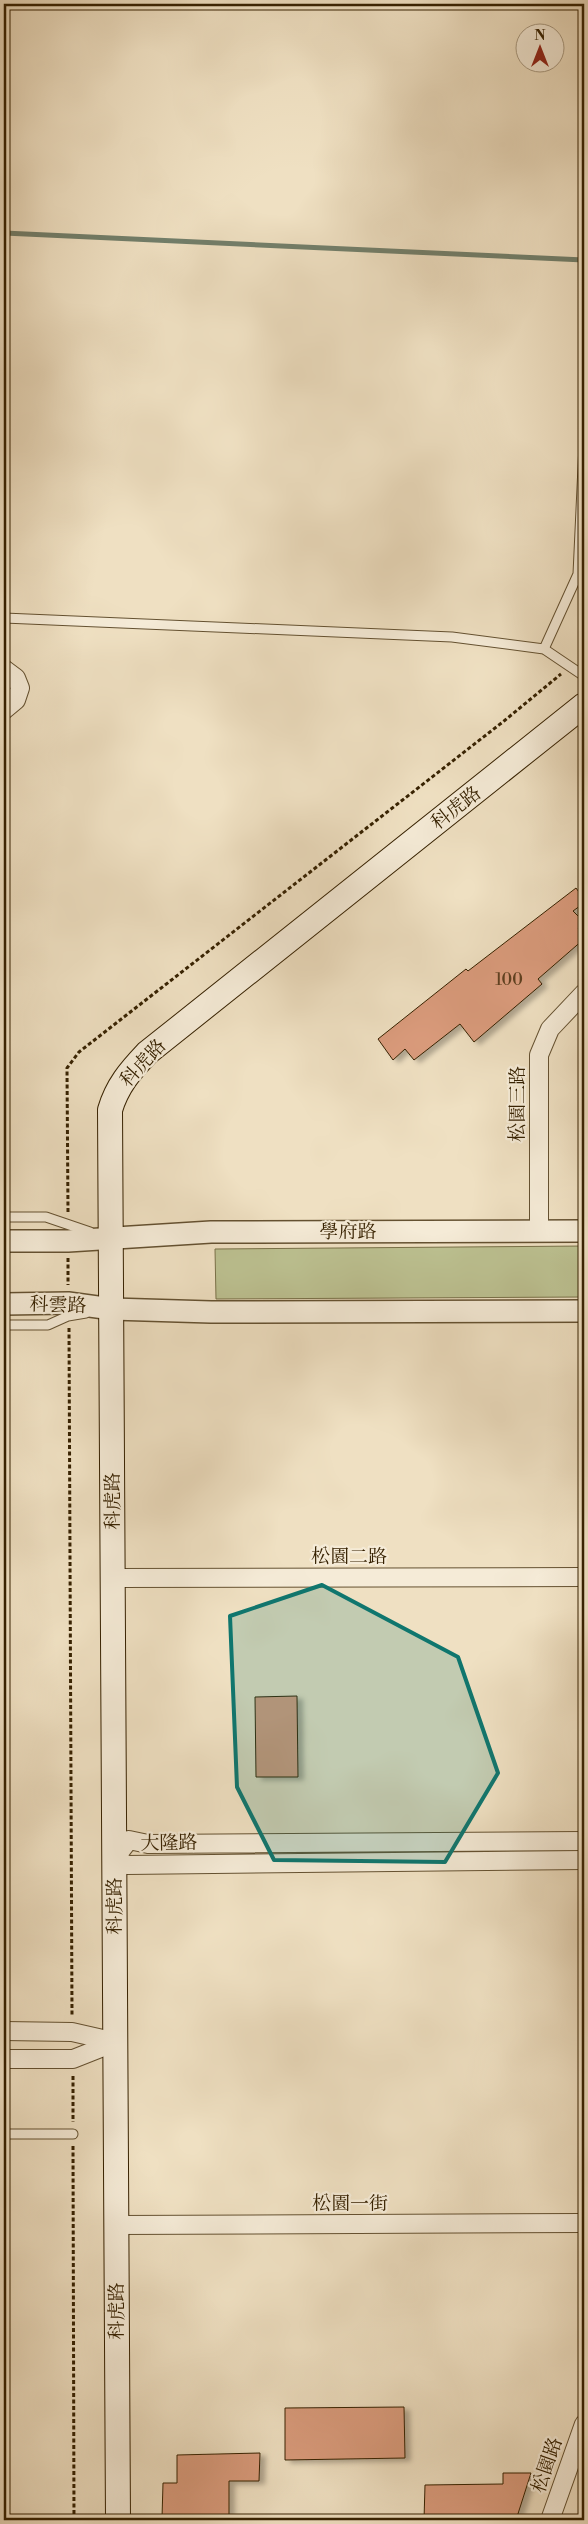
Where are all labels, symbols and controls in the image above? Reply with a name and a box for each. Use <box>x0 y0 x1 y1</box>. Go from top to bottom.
north arrow <box>516 22 566 72</box>
text: N <box>534 27 546 45</box>
street label: 科虎路 <box>426 781 486 835</box>
house number: 100 <box>495 970 523 990</box>
street label: 科虎路 <box>115 1034 171 1092</box>
street label: 松園三路 <box>506 1066 530 1142</box>
street label: 學府路 <box>319 1220 377 1244</box>
street label: 科雲路 <box>29 1292 87 1318</box>
street label: 科虎路 <box>101 1472 125 1530</box>
street label: 松園二路 <box>311 1545 387 1569</box>
street label: 大隆路 <box>140 1831 198 1855</box>
street label: 科虎路 <box>103 1877 127 1935</box>
street label: 松園一街 <box>312 2192 388 2216</box>
street label: 科虎路 <box>105 2282 129 2340</box>
street label: 松園路 <box>526 2434 568 2496</box>

